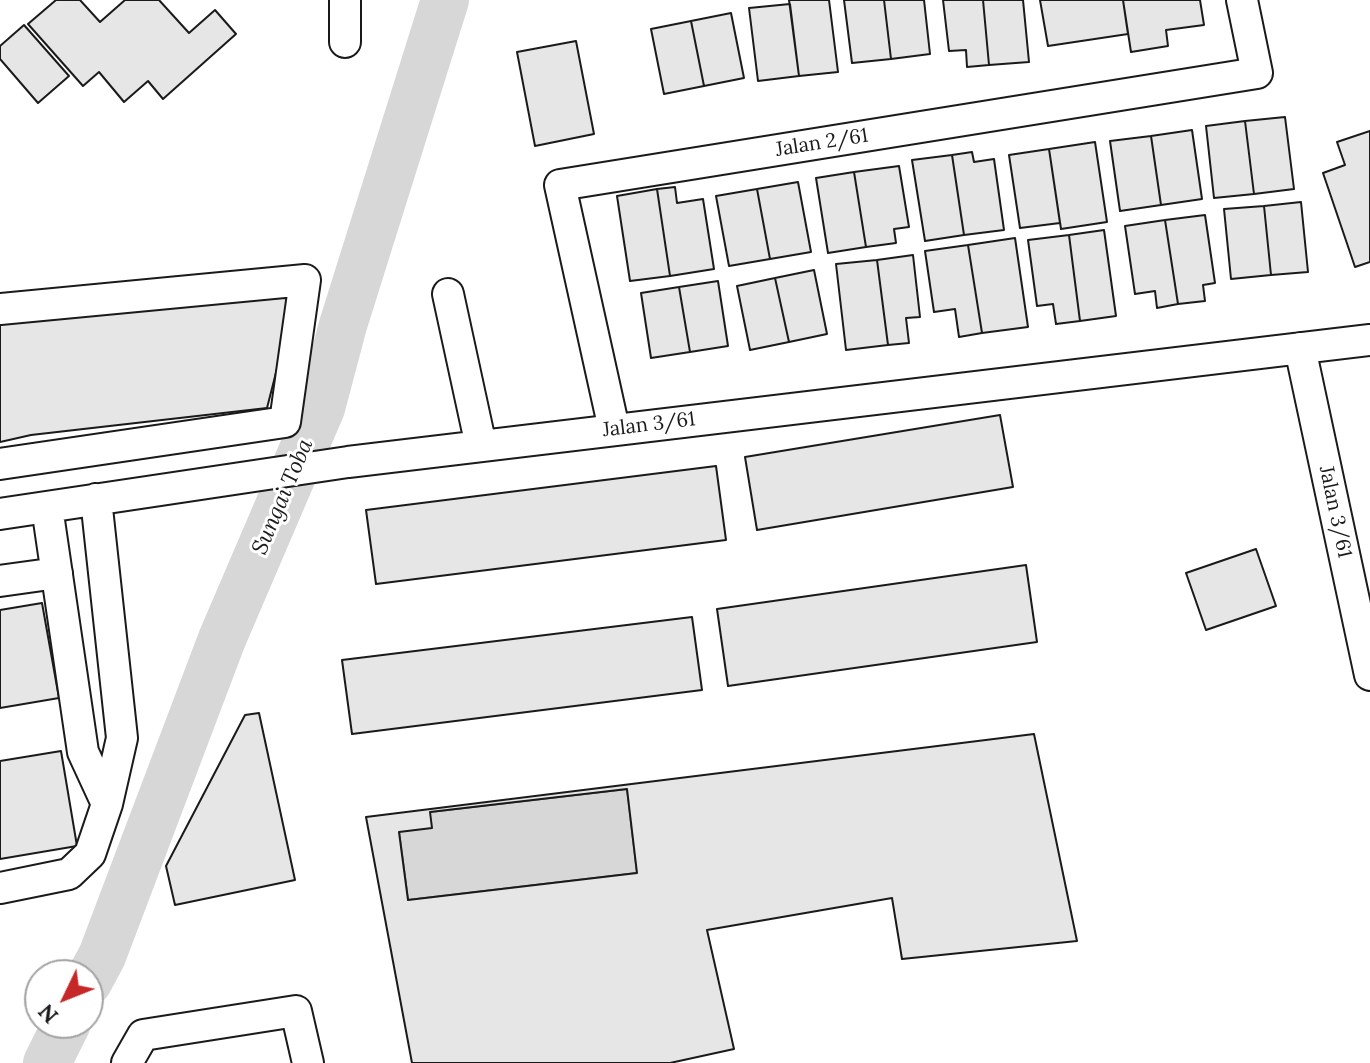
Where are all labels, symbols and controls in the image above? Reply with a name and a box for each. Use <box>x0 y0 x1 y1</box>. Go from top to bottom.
street label: Jalan 2/61 <box>774 124 870 162</box>
street label: Jalan 3/61 <box>601 407 697 443</box>
water label: Sungai Toba <box>247 435 319 559</box>
street label: Jalan 3/61 <box>1314 464 1356 560</box>
north arrow <box>24 959 104 1039</box>
text: N <box>32 998 64 1030</box>

